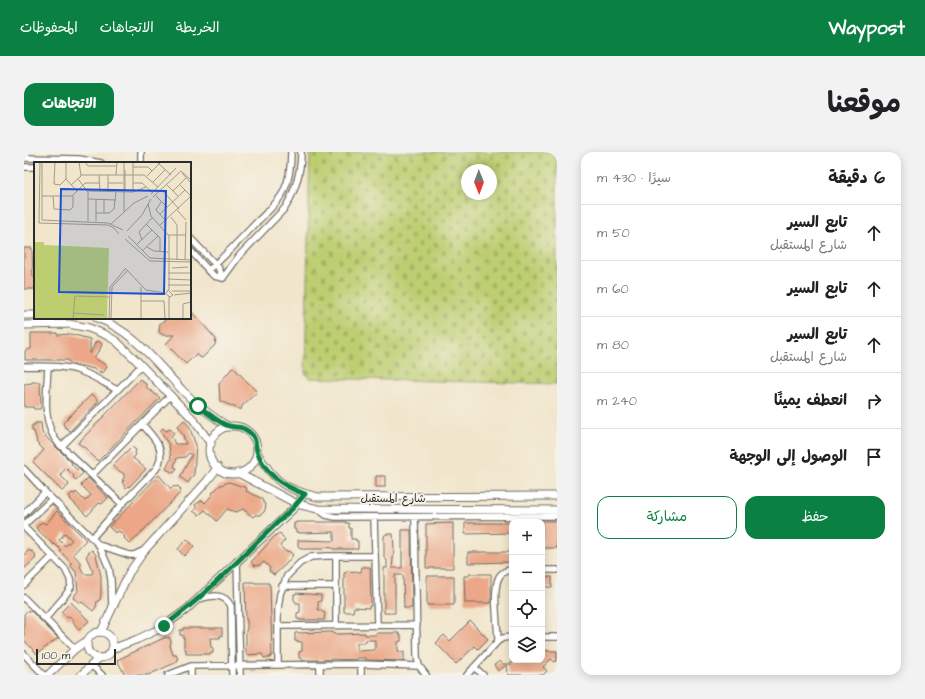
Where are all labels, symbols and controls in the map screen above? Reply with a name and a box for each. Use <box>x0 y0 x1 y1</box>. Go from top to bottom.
text: Waypost <box>829 15 905 42</box>
text: المحفوظات <box>20 18 78 38</box>
text: الاتجاهات <box>100 18 154 38</box>
text: الخريطة <box>176 18 219 38</box>
button: الاتجاهات <box>24 83 114 126</box>
text: موقعنا <box>827 84 901 123</box>
inset map <box>34 162 191 319</box>
north arrow <box>461 164 497 200</box>
text: 6 دقيقة <box>828 166 885 190</box>
text: سيرًا · 430 m <box>597 169 671 187</box>
text: تابع السير <box>788 212 847 233</box>
icon: ahead <box>863 222 885 244</box>
text: 50 m <box>597 224 630 242</box>
text: شارع المستقبل <box>770 236 847 254</box>
text: تابع السير <box>788 278 847 299</box>
icon: ahead <box>863 278 885 300</box>
text: 60 m <box>597 280 629 298</box>
text: تابع السير <box>788 324 847 345</box>
icon: ahead <box>863 334 885 356</box>
text: 80 m <box>597 336 629 354</box>
text: شارع المستقبل <box>770 348 847 366</box>
text: انعطف يمينًا <box>774 390 847 411</box>
icon: right <box>863 390 885 412</box>
text: 240 m <box>597 392 637 410</box>
route start <box>189 397 207 415</box>
text: الوصول إلى الوجهة <box>730 446 847 467</box>
icon: arrive <box>863 446 885 468</box>
street label: شارع المستقبل <box>360 491 426 507</box>
button: مشاركة <box>597 496 737 539</box>
button: حفظ <box>745 496 885 539</box>
map controls <box>509 519 545 663</box>
button: + <box>509 519 545 555</box>
button: − <box>509 555 545 591</box>
button: locate <box>509 591 545 627</box>
route end <box>155 617 173 635</box>
button: layers <box>509 627 545 663</box>
scale bar <box>36 647 116 666</box>
text: 100 m <box>42 648 70 663</box>

